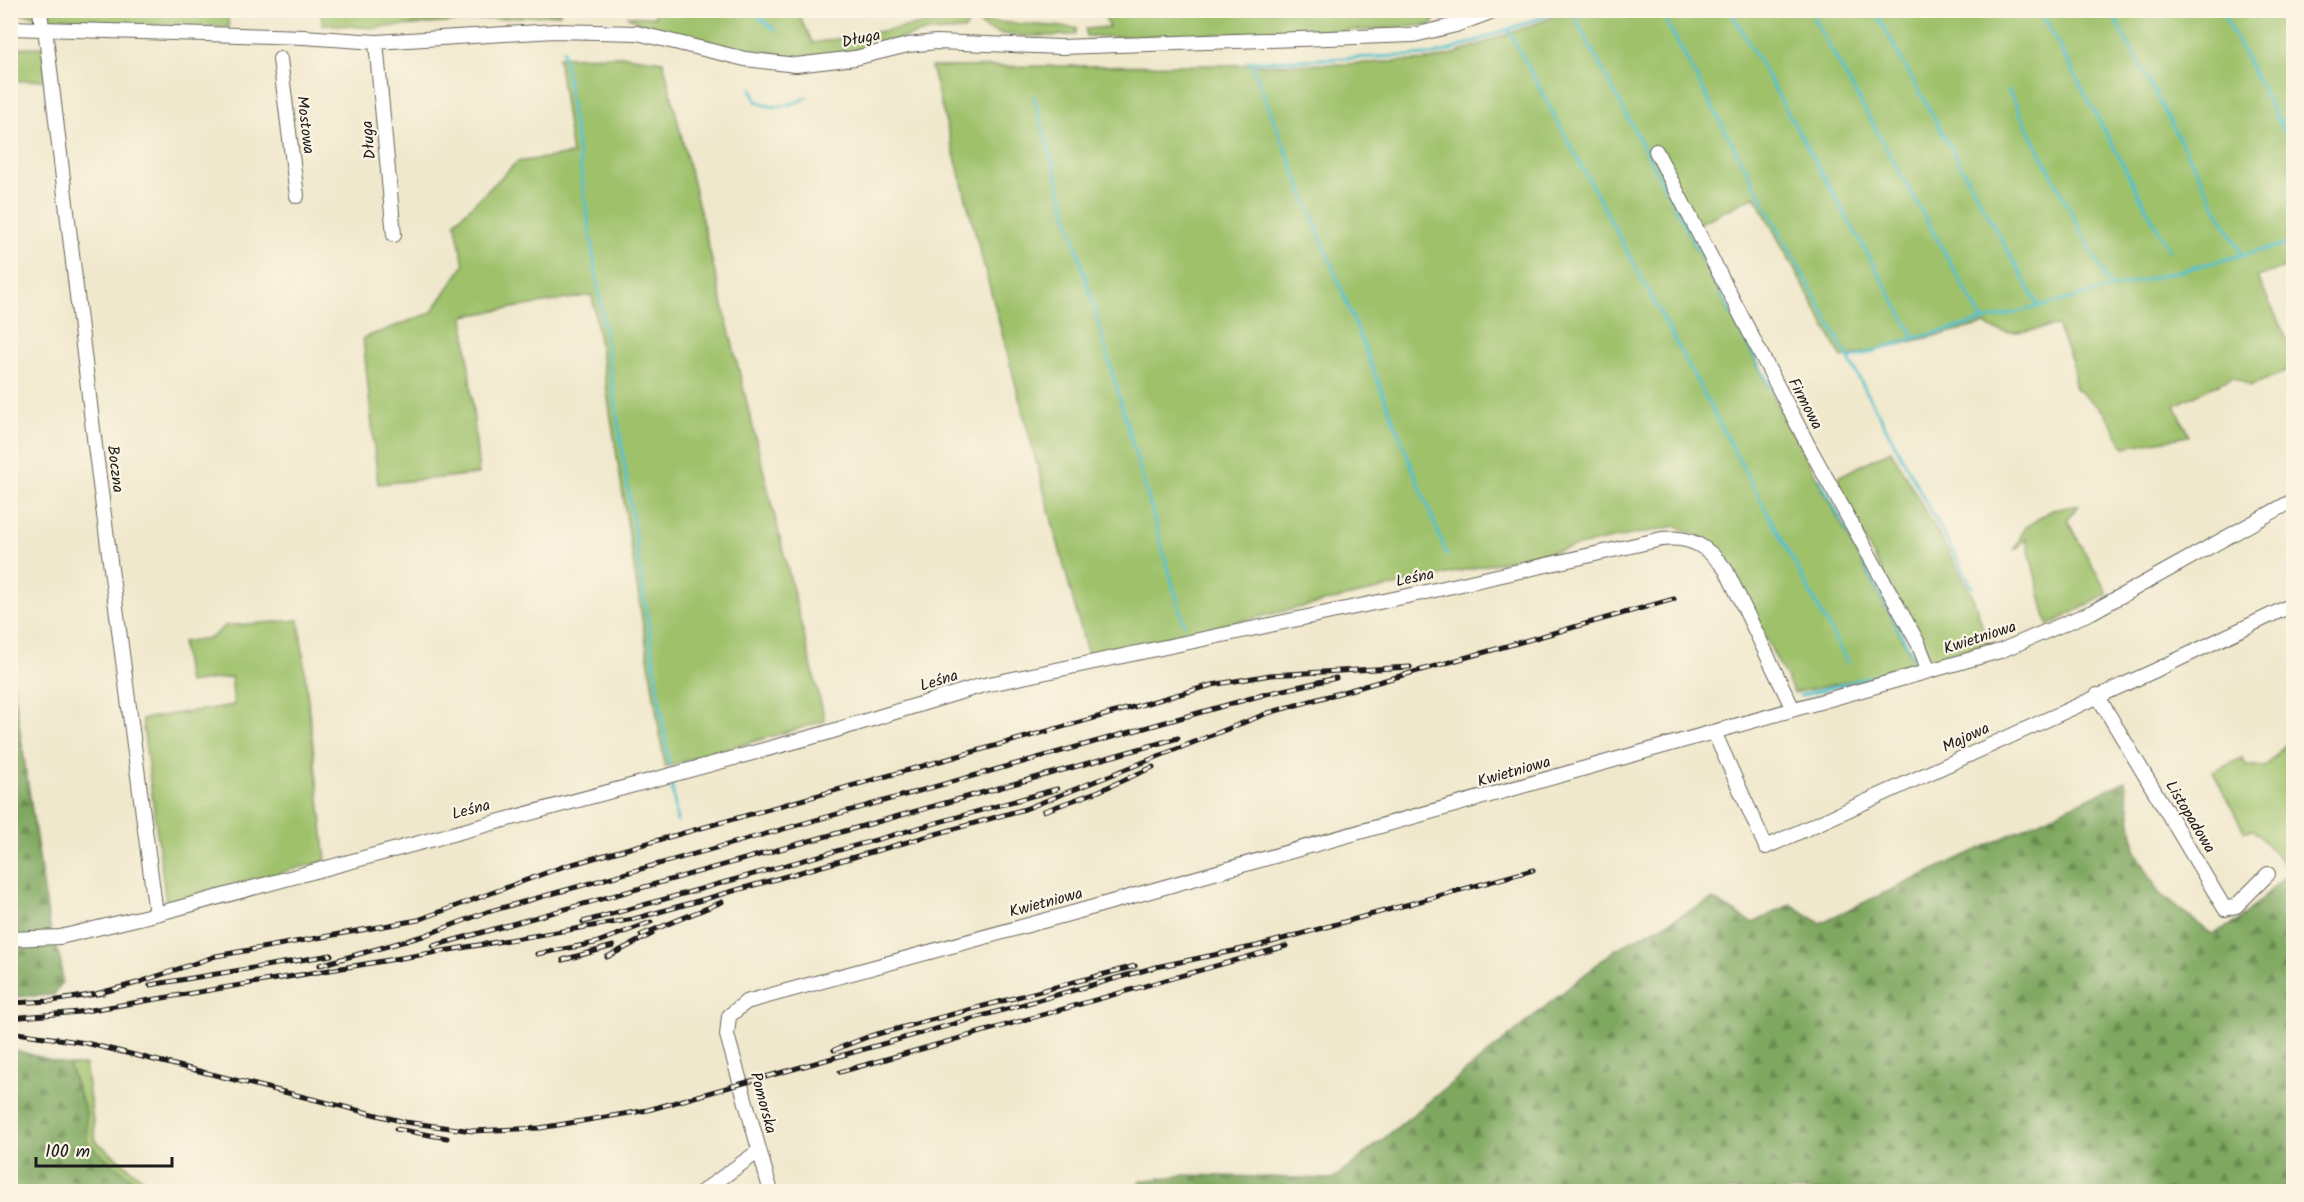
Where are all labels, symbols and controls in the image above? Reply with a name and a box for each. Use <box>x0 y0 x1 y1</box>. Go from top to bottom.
street label: Długa <box>839 23 883 55</box>
street label: Mostowa <box>289 94 321 156</box>
street label: Długa <box>355 120 383 160</box>
street label: Firmowa <box>1781 374 1829 434</box>
street label: Boczna <box>100 444 130 494</box>
street label: Leśna <box>1393 562 1437 594</box>
street label: Kwietniowa <box>1940 614 2020 662</box>
street label: Leśna <box>917 663 961 699</box>
street label: Majowa <box>1938 716 1994 760</box>
street label: Kwietniowa <box>1474 750 1554 794</box>
street label: Listopadowa <box>2158 776 2222 858</box>
street label: Leśna <box>449 793 493 827</box>
street label: Kwietniowa <box>1006 881 1086 925</box>
street label: Pomorska <box>743 1069 783 1137</box>
scale bar <box>36 1130 172 1168</box>
text: 100 m <box>45 1138 90 1167</box>

